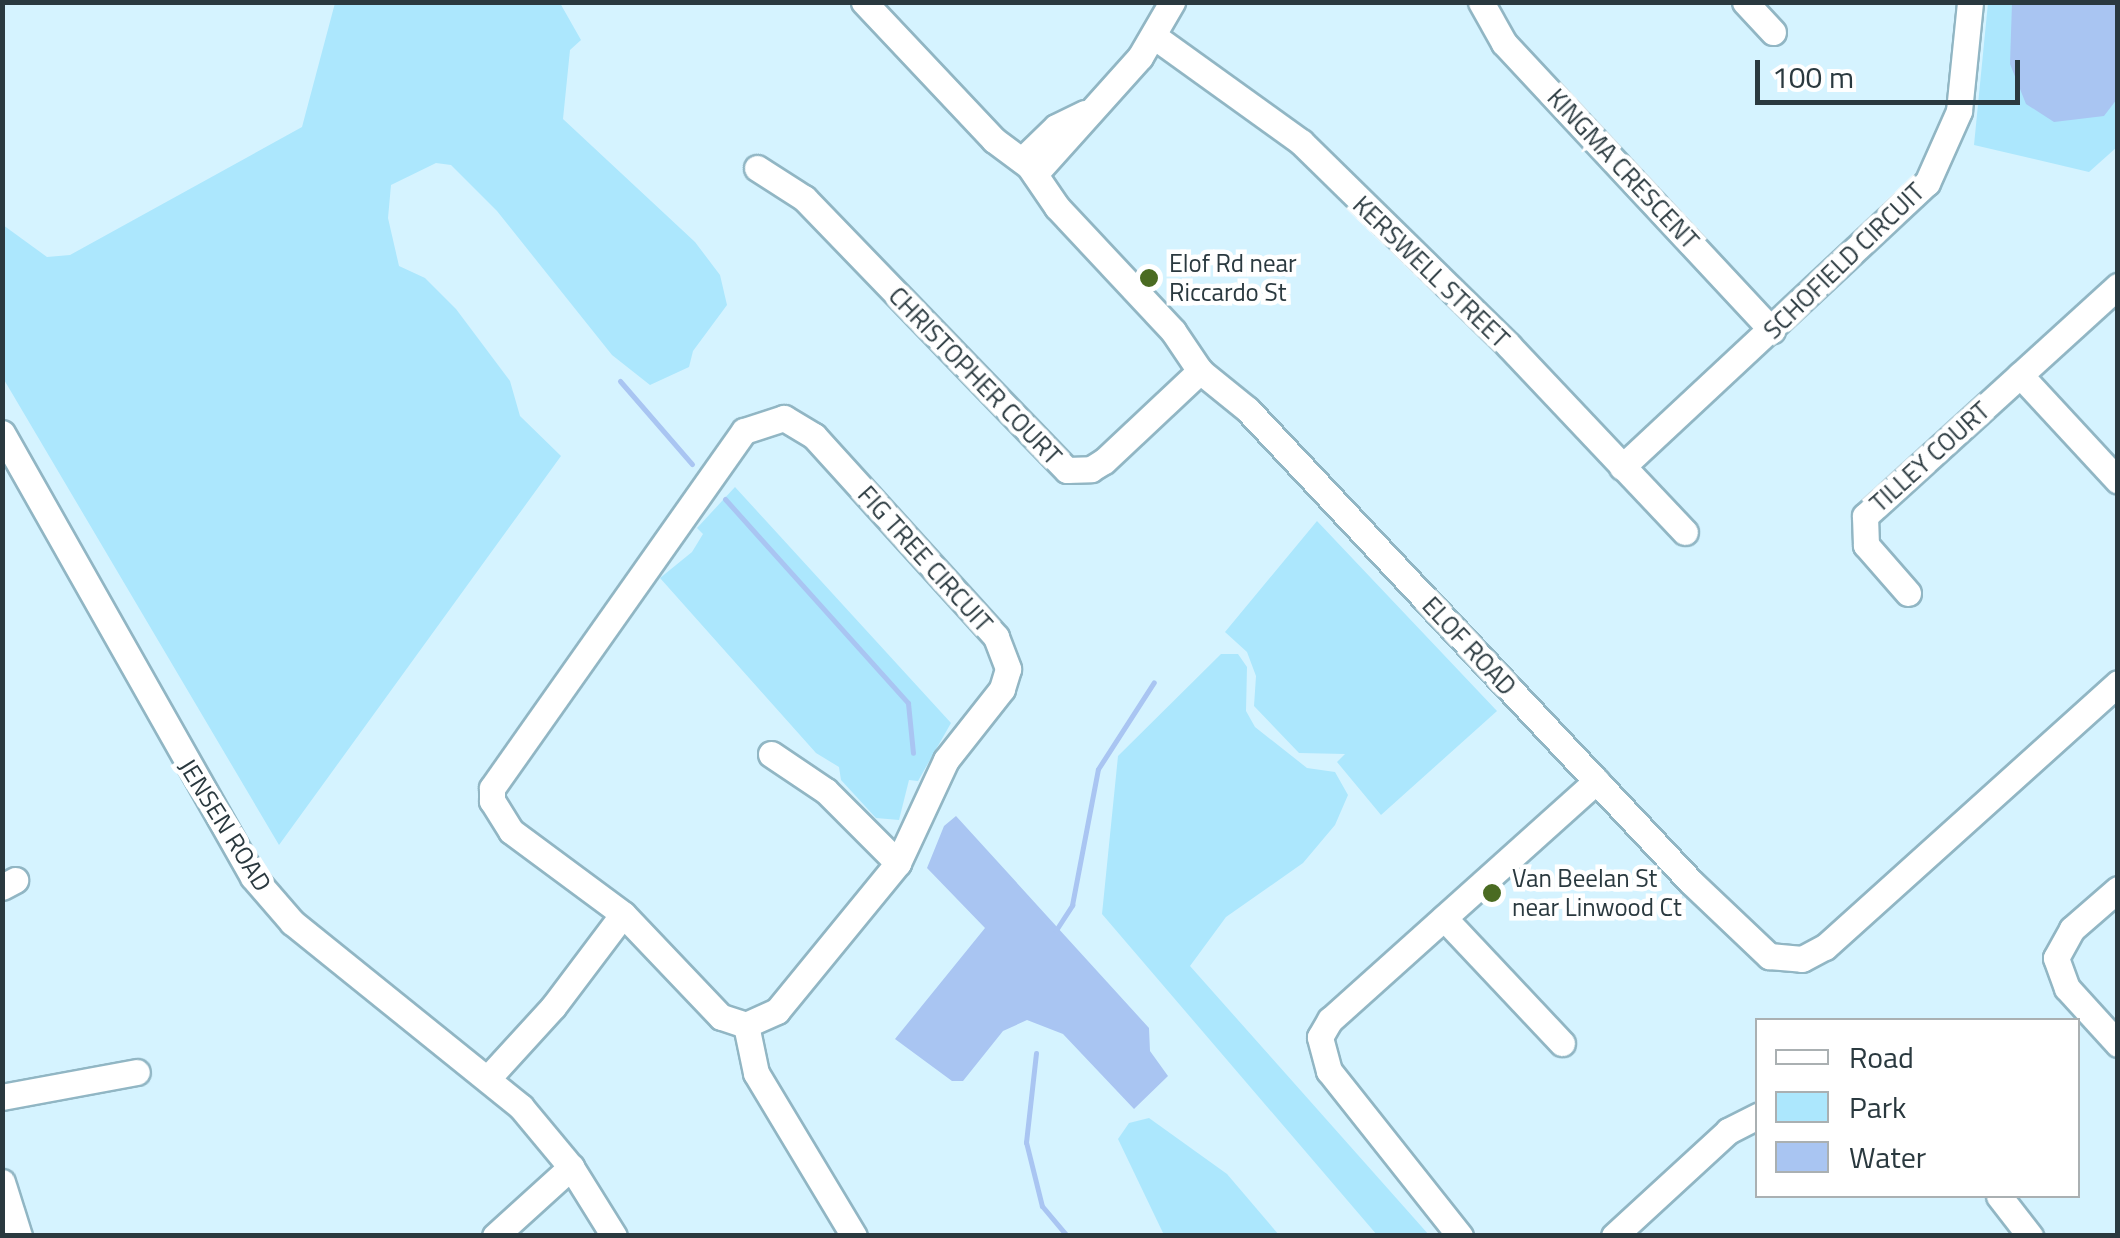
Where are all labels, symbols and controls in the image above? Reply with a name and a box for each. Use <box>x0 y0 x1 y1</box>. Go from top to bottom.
scale bar <box>1760 40 2025 102</box>
text: 100 m <box>1772 54 1854 100</box>
street label: KINGMA CRESCENT <box>1541 83 1705 255</box>
street label: SCHOFIELD CIRCUIT <box>1758 177 1930 345</box>
street label: KERSWELL STREET <box>1347 190 1515 354</box>
place label: Elof Rd near Riccardo St <box>1169 249 1297 308</box>
marker: Elof Rd near Riccardo St <box>1138 267 1160 289</box>
street label: CHRISTOPHER COURT <box>882 281 1068 471</box>
street label: TILLEY COURT <box>1864 396 1996 518</box>
street label: FIG TREE CIRCUIT <box>852 480 998 638</box>
street label: ELOF ROAD <box>1416 591 1522 701</box>
street label: JENSEN ROAD <box>172 753 278 897</box>
place label: Van Beelan St near Linwood Ct <box>1512 864 1682 923</box>
marker: Van Beelan St near Linwood Ct <box>1481 882 1503 904</box>
legend <box>1755 1018 2080 1198</box>
text: Road <box>1849 1034 1914 1080</box>
text: Park <box>1849 1084 1906 1130</box>
text: Water <box>1849 1134 1926 1180</box>

